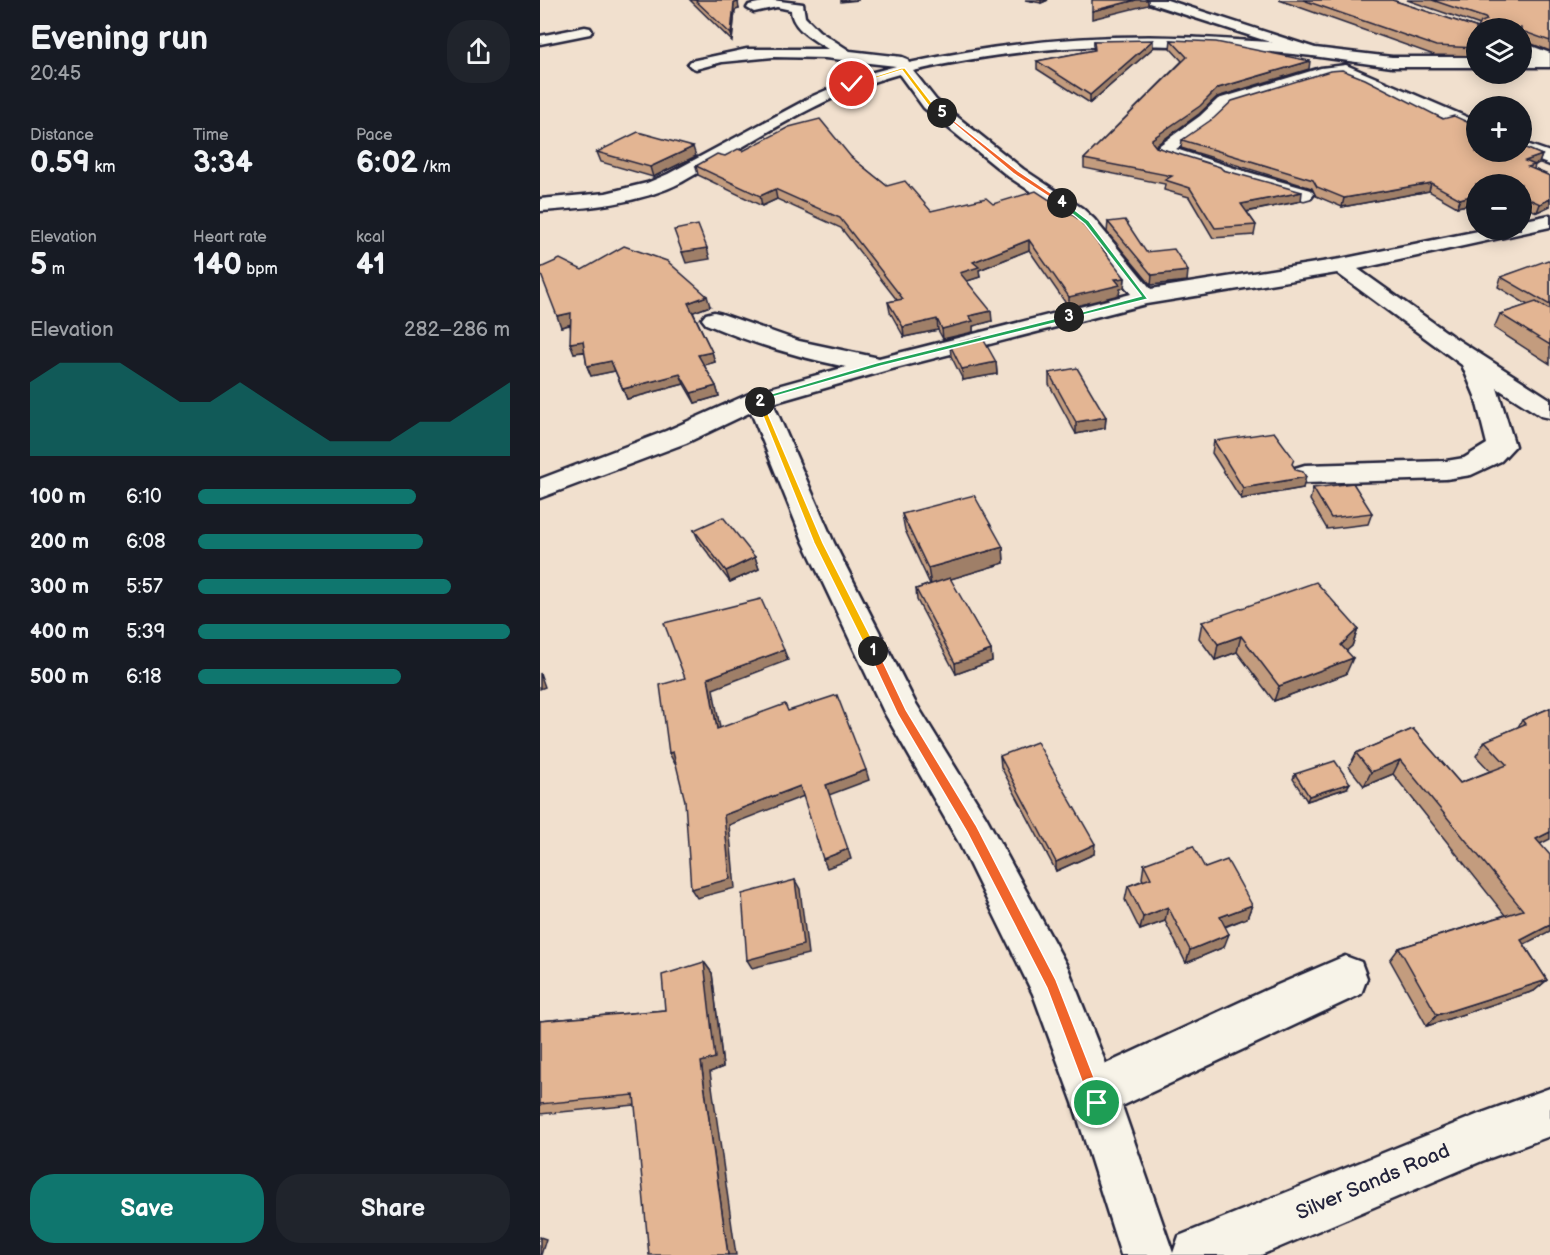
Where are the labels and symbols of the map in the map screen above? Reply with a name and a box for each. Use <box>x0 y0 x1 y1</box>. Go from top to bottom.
pin <box>826 58 877 109</box>
pin: 5 <box>927 98 957 128</box>
pin: 4 <box>1047 188 1077 218</box>
pin: 3 <box>1054 302 1084 332</box>
pin: 2 <box>745 387 775 417</box>
pin: 1 <box>858 636 888 666</box>
pin <box>1071 1077 1122 1128</box>
street label: Silver Sands Road <box>1293 1139 1453 1225</box>

